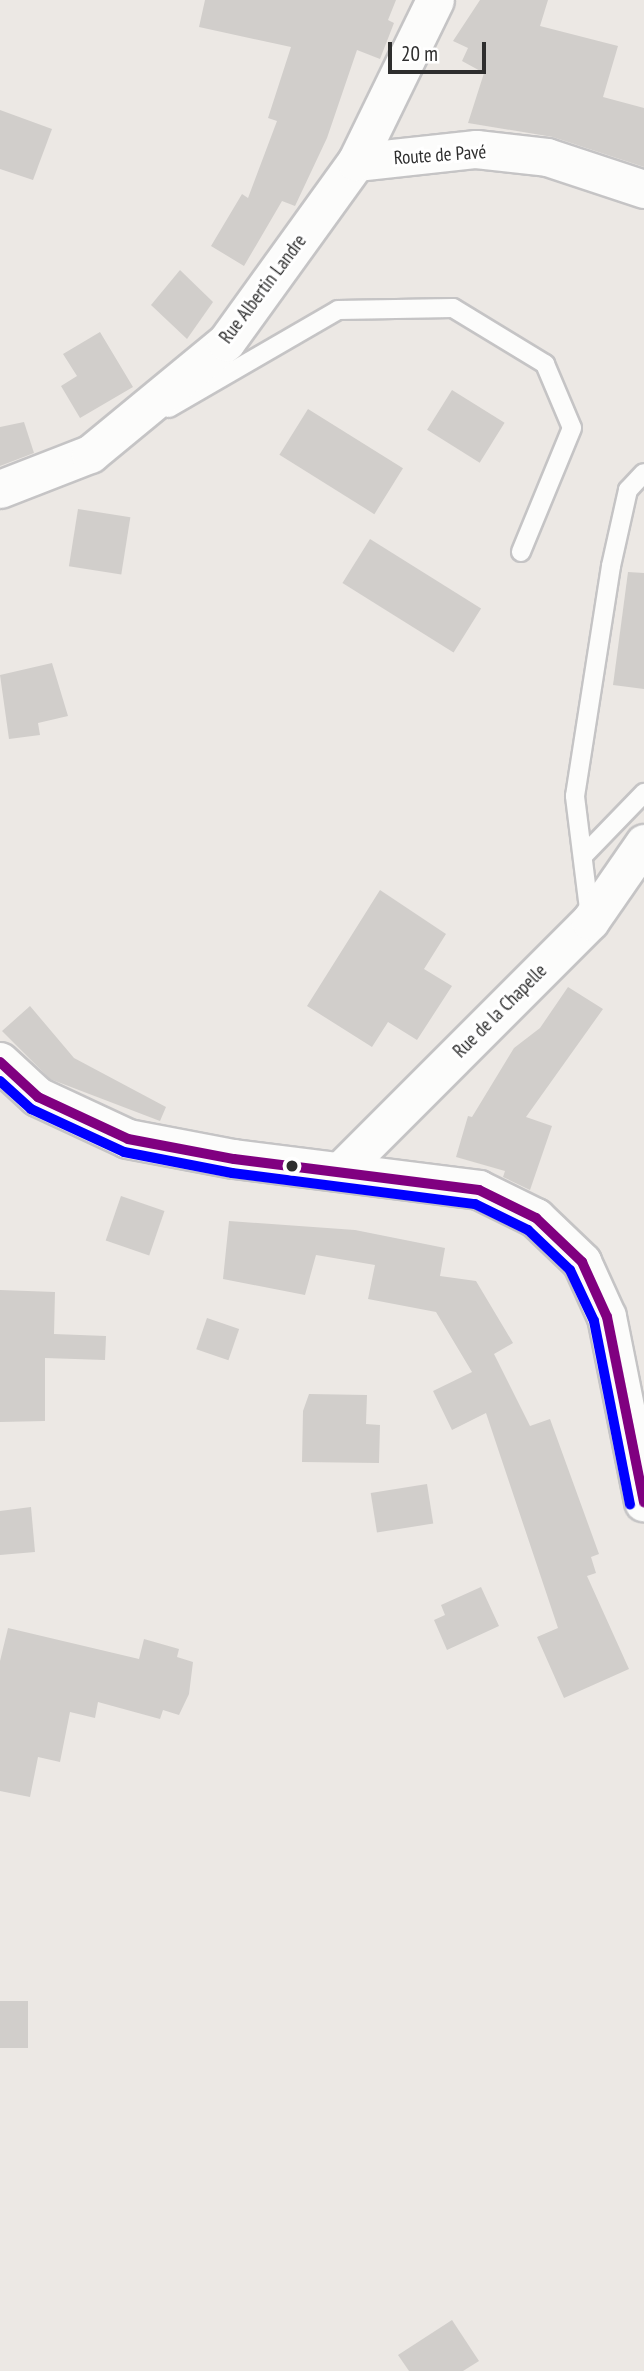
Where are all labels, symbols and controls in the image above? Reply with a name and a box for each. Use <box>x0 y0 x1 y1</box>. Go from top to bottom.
scale bar <box>392 28 490 72</box>
text: 20 m <box>401 40 438 67</box>
street label: Route de Pavé <box>393 140 487 170</box>
street label: Rue Albertin Landre <box>214 230 312 348</box>
street label: Rue de la Chapelle <box>448 959 552 1063</box>
unlabelled marker <box>285 1159 299 1173</box>

